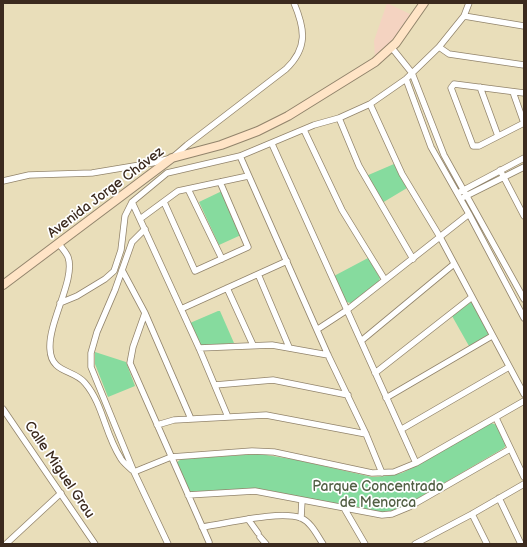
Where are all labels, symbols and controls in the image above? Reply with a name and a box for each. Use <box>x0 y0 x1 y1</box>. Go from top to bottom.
street label: Avenida Jorge Chávez <box>45 144 167 242</box>
street label: Calle Miguel Grau <box>20 418 98 522</box>
park label: Parque Concentrado de Menorca <box>312 479 444 512</box>

